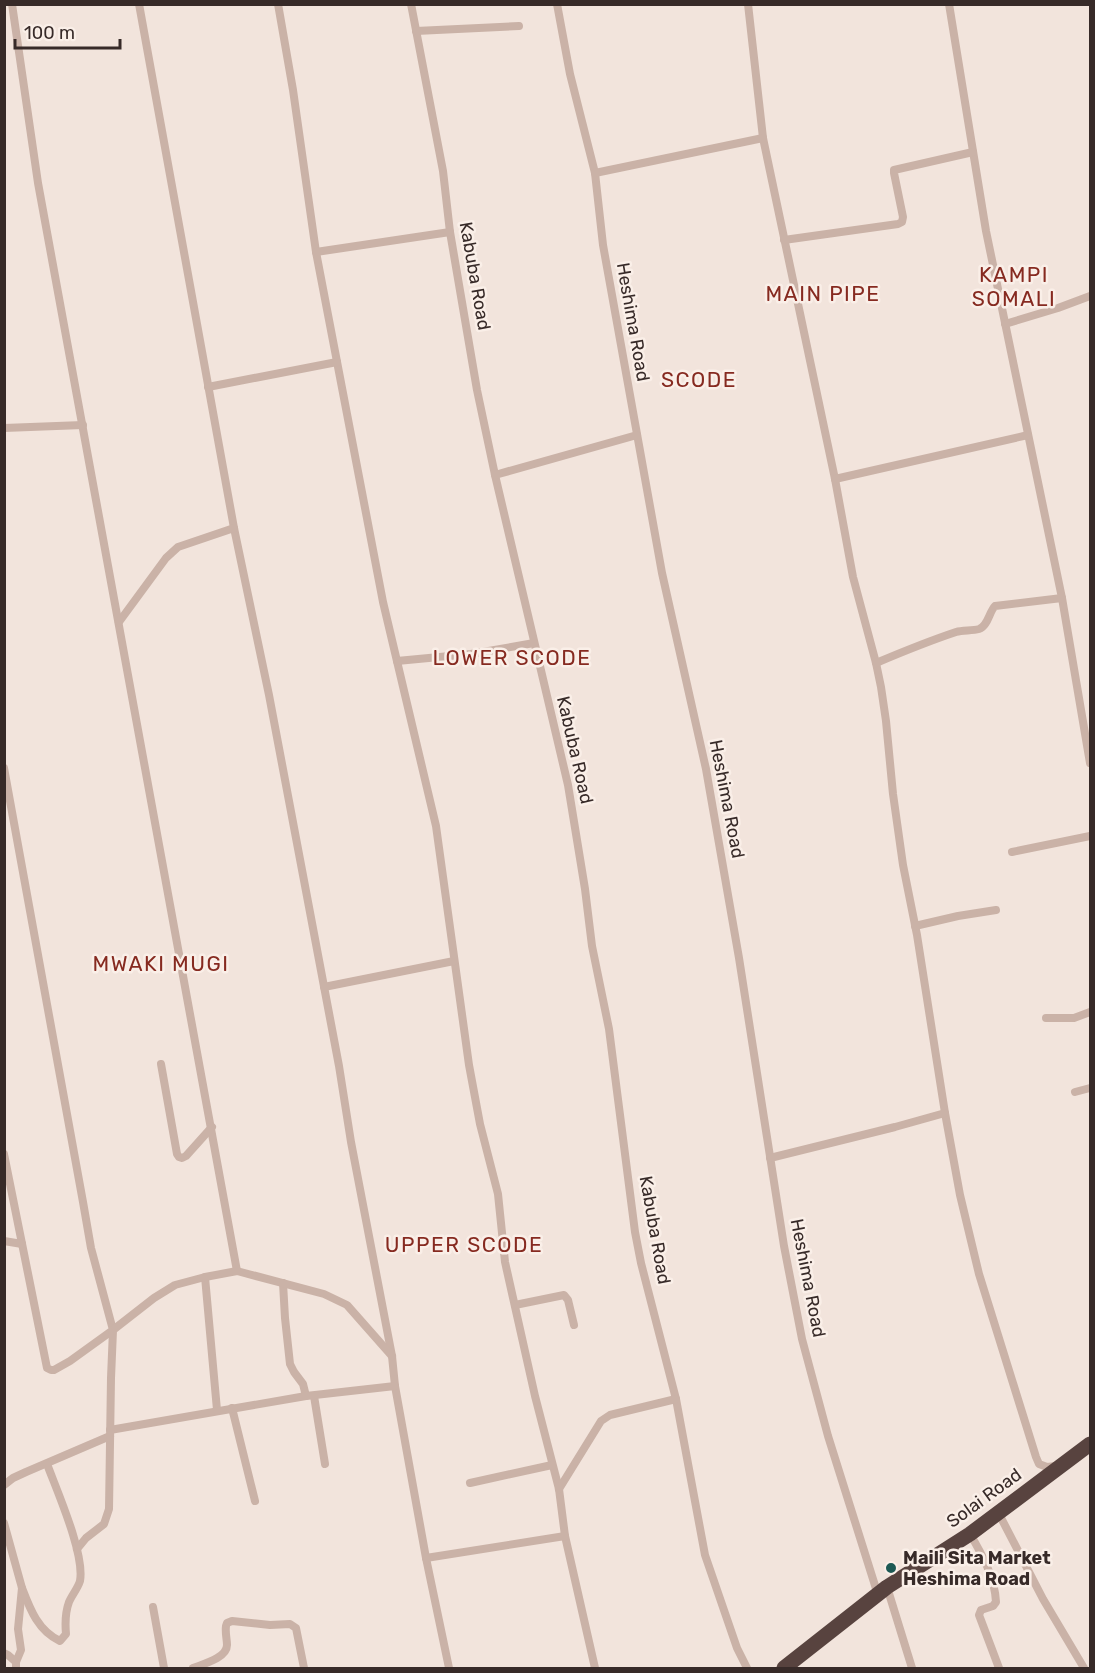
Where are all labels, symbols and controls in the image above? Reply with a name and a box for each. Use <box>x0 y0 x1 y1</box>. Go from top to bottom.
scale bar <box>15 12 120 50</box>
text: 100 m <box>24 22 75 44</box>
street label: Kabuba Road <box>455 220 495 332</box>
street label: Heshima Road <box>612 261 654 383</box>
district label: KAMPI SOMALI <box>972 262 1056 311</box>
district label: MAIN PIPE <box>765 281 881 306</box>
district label: SCODE <box>661 367 737 392</box>
district label: LOWER SCODE <box>432 645 592 670</box>
street label: Kabuba Road <box>552 694 598 806</box>
street label: Heshima Road <box>705 738 749 860</box>
district label: MWAKI MUGI <box>93 951 229 976</box>
street label: Kabuba Road <box>635 1174 675 1286</box>
street label: Heshima Road <box>786 1217 830 1339</box>
district label: UPPER SCODE <box>385 1232 543 1257</box>
street label: Solai Road <box>942 1463 1026 1533</box>
place label: Maili Sita Market Heshima Road <box>903 1547 1051 1590</box>
marker: Maili Sita Market Heshima Road <box>884 1561 898 1575</box>

